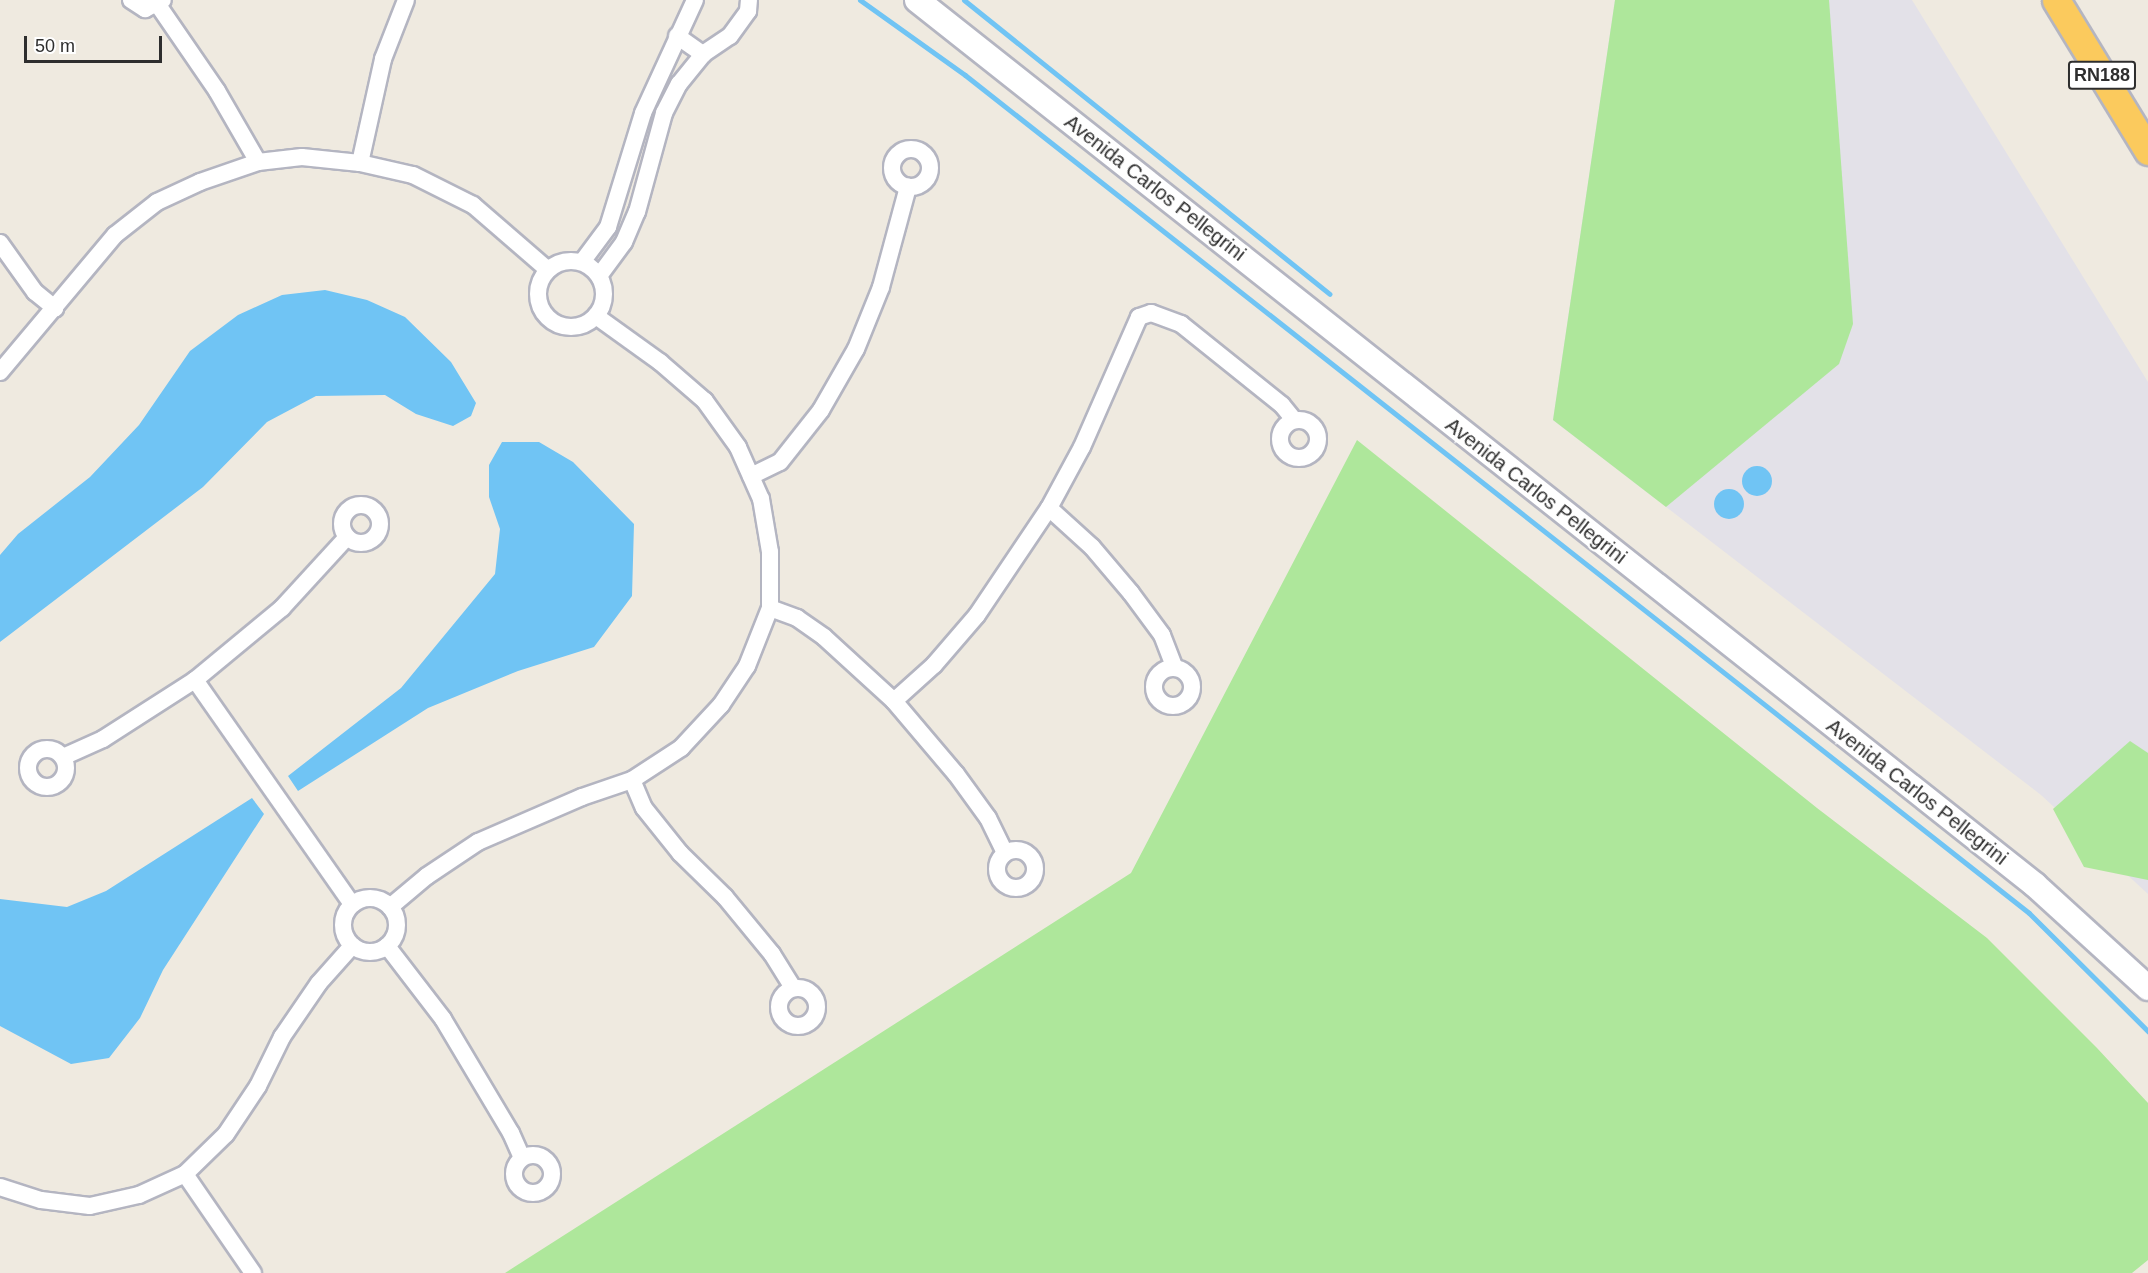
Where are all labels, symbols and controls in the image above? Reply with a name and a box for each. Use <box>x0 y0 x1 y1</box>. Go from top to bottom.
scale bar <box>27 24 165 62</box>
text: 50 m <box>35 36 75 56</box>
road number: RN188 <box>2068 60 2136 90</box>
street label: Avenida Carlos Pellegrini <box>1060 110 1250 266</box>
street label: Avenida Carlos Pellegrini <box>1441 413 1631 569</box>
street label: Avenida Carlos Pellegrini <box>1822 714 2012 870</box>

